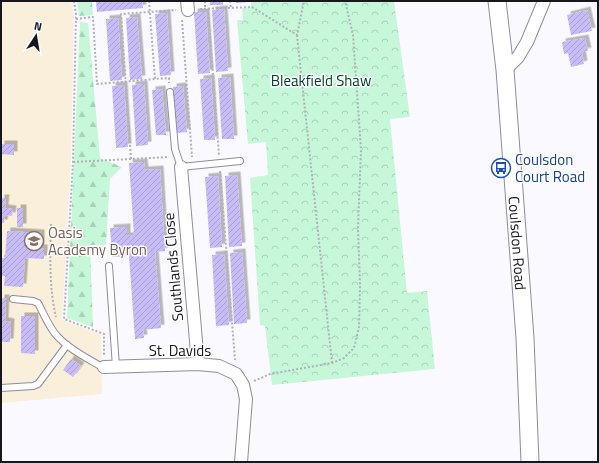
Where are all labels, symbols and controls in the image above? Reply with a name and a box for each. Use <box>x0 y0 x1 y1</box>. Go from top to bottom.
north arrow <box>16 16 56 56</box>
text: N <box>33 18 43 35</box>
park label: Bleakfield Shaw <box>271 69 371 92</box>
place label: Coulsdon Court Road <box>515 148 585 188</box>
bus stop icon: Coulsdon Court Road <box>490 157 512 179</box>
street label: Coulsdon Road <box>503 195 533 291</box>
street label: Southlands Close <box>157 212 189 322</box>
place label: Oasis Academy Byron <box>48 221 147 261</box>
school or university icon: Oasis Academy Byron <box>23 230 45 252</box>
street label: St. Davids <box>149 339 211 362</box>

